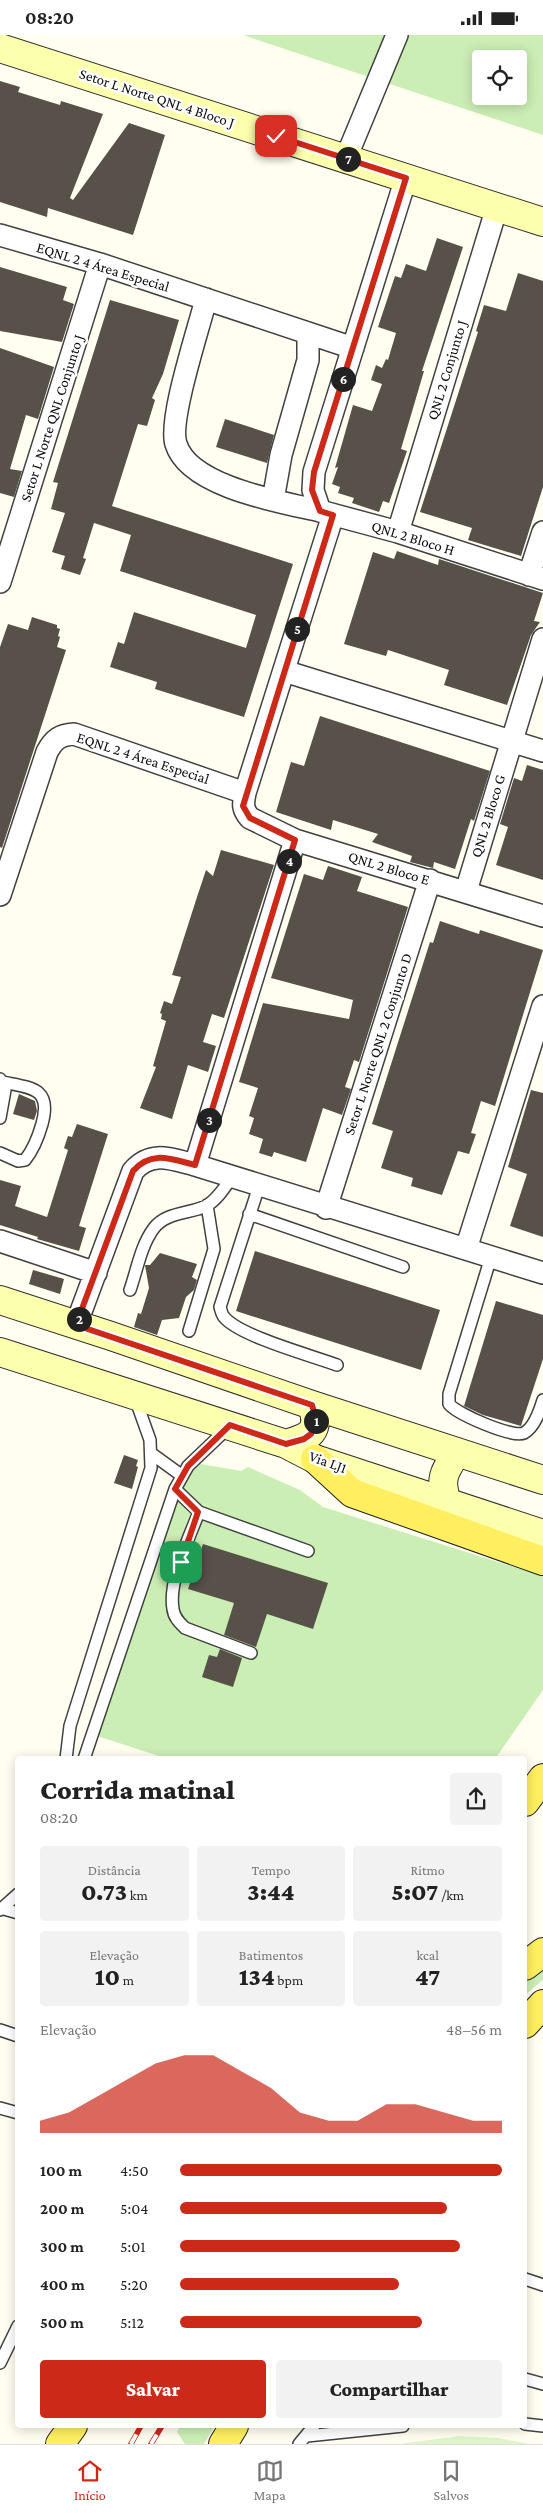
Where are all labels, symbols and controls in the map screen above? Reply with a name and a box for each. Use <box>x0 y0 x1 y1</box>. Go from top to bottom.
text: 08:20 <box>25 7 74 28</box>
map controls <box>472 50 527 105</box>
button: locate <box>472 50 527 105</box>
street label: Setor L Norte QNL 4 Bloco J <box>77 65 237 132</box>
pin <box>255 115 297 157</box>
icon: check <box>262 122 290 150</box>
pin: 7 <box>336 147 360 171</box>
text: 7 <box>345 151 352 167</box>
street label: EQNL 2 4 Área Especial <box>34 239 171 296</box>
street label: QNL 2 Conjunto J <box>424 318 471 422</box>
street label: Setor L Norte QNL Conjunto J <box>17 332 88 504</box>
pin: 6 <box>330 367 356 391</box>
text: 6 <box>340 371 347 387</box>
street label: QNL 2 Bloco H <box>370 518 457 558</box>
pin: 5 <box>284 617 310 641</box>
text: 5 <box>294 621 301 637</box>
street label: EQNL 2 4 Área Especial <box>75 729 211 788</box>
street label: QNL 2 Bloco G <box>468 773 508 859</box>
street label: QNL 2 Bloco E <box>346 848 432 888</box>
pin: 4 <box>276 849 302 873</box>
text: 4 <box>286 853 293 869</box>
street label: Setor L Norte QNL 2 Conjunto D <box>341 951 416 1137</box>
pin: 3 <box>196 1107 222 1133</box>
text: 3 <box>206 1112 213 1128</box>
pin: 2 <box>66 1307 92 1331</box>
text: 2 <box>76 1311 83 1327</box>
pin: 1 <box>304 1409 328 1433</box>
text: 1 <box>314 1413 319 1429</box>
street label: Via LJ1 <box>307 1448 349 1477</box>
pin <box>160 1541 202 1583</box>
icon: arrive <box>167 1548 195 1576</box>
button: share <box>450 1773 502 1825</box>
text: Corrida matinal <box>40 1774 235 1805</box>
text: 08:20 <box>40 1809 78 1826</box>
text: Distância <box>88 1862 141 1878</box>
text: Tempo <box>252 1862 290 1878</box>
text: Ritmo <box>411 1862 445 1878</box>
text: 0.73 <box>81 1878 127 1905</box>
text: 3:44 <box>247 1878 295 1905</box>
text: 5:07 <box>391 1878 439 1905</box>
text: km <box>127 1887 148 1903</box>
text: /km <box>439 1887 464 1903</box>
text: Elevação <box>90 1947 139 1963</box>
text: Batimentos <box>239 1947 303 1963</box>
text: kcal <box>416 1947 439 1963</box>
text: 10 <box>95 1963 120 1990</box>
text: 134 <box>239 1963 275 1990</box>
text: 47 <box>415 1963 440 1990</box>
text: m <box>120 1972 134 1988</box>
text: bpm <box>275 1972 303 1988</box>
text: Elevação <box>40 2021 97 2038</box>
text: 48–56 m <box>446 2021 502 2038</box>
text: 100 m <box>40 2162 82 2179</box>
text: 4:50 <box>120 2162 148 2179</box>
text: 200 m <box>40 2200 84 2217</box>
text: 5:04 <box>120 2200 148 2217</box>
text: 300 m <box>40 2238 84 2255</box>
text: 5:01 <box>120 2238 146 2255</box>
text: 400 m <box>40 2276 85 2293</box>
text: 5:20 <box>120 2276 148 2293</box>
text: 500 m <box>40 2314 84 2331</box>
text: 5:12 <box>120 2314 144 2331</box>
button: Salvar <box>40 2360 266 2418</box>
button: Compartilhar <box>276 2360 502 2418</box>
tab: Início <box>74 2457 106 2503</box>
tab: Mapa <box>254 2457 286 2503</box>
tab: Salvos <box>434 2457 469 2503</box>

